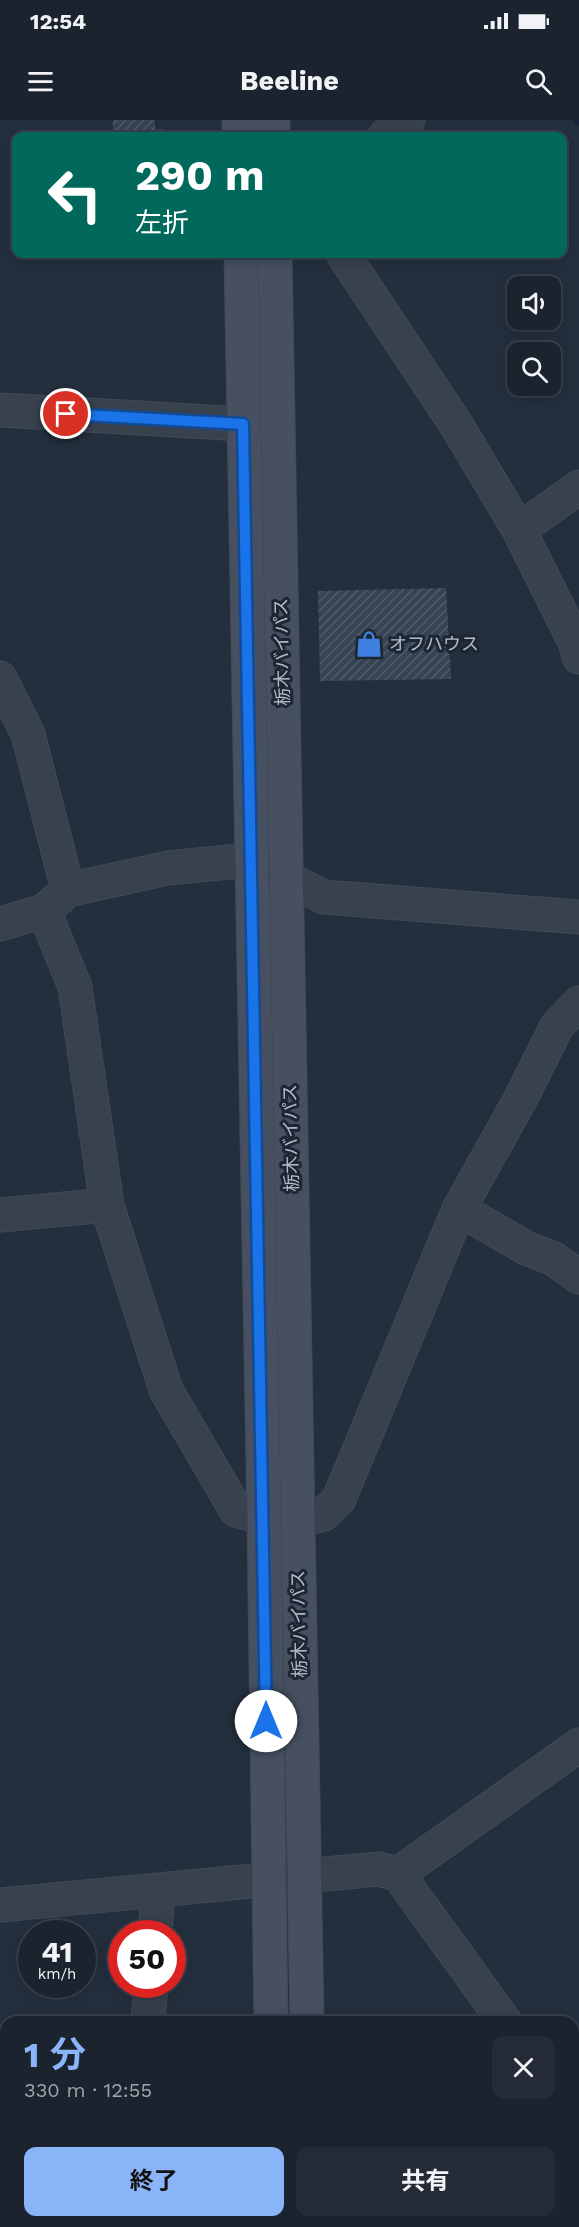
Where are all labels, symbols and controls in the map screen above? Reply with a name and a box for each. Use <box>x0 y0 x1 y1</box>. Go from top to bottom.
text: 12:54 <box>30 9 86 34</box>
icon: menu <box>24 65 57 98</box>
text: Beeline <box>240 65 339 97</box>
icon: search <box>522 65 555 98</box>
text: 290 m <box>135 151 265 200</box>
icon: left <box>36 156 114 234</box>
text: 左折 <box>135 207 189 239</box>
map controls <box>507 276 561 396</box>
button: sound <box>507 276 561 330</box>
button: search <box>507 342 561 396</box>
pin <box>40 388 91 439</box>
icon: arrive <box>49 397 82 430</box>
street label: 栃木バイパス <box>270 598 293 706</box>
shop icon: オフハウス <box>354 629 384 659</box>
place label: オフハウス <box>389 633 479 654</box>
street label: 栃木バイパス <box>279 1084 302 1192</box>
street label: 栃木バイパス <box>287 1570 310 1678</box>
position arrow <box>234 1689 298 1753</box>
speed limit sign: 50 <box>108 1920 186 1998</box>
text: 41 <box>41 1934 73 1969</box>
text: km/h <box>38 1965 76 1983</box>
text: 1 分 <box>24 2034 86 2076</box>
button: close <box>492 2036 555 2099</box>
text: 330 m · 12:55 <box>24 2078 152 2102</box>
button: 終了 <box>24 2147 284 2216</box>
button: 共有 <box>296 2147 555 2216</box>

